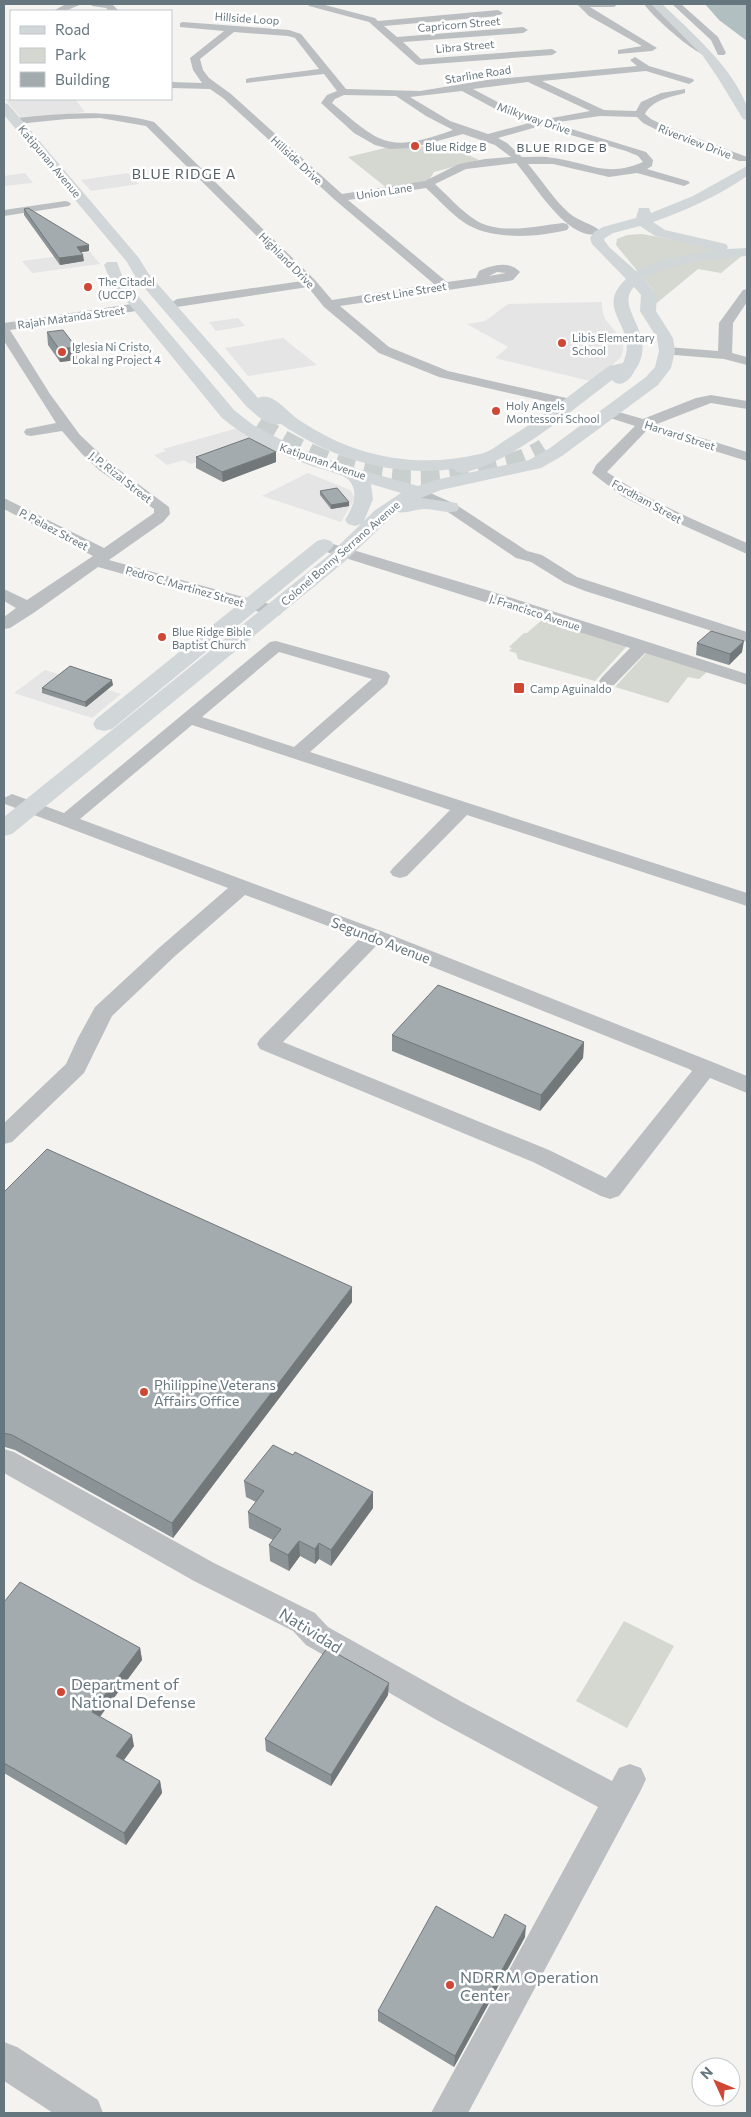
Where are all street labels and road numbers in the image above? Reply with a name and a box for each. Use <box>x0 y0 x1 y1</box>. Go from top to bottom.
street label: Hillside Loop <box>214 9 280 27</box>
street label: Capricorn Street <box>417 14 501 34</box>
street label: Libra Street <box>435 37 495 55</box>
street label: Starline Road <box>444 62 512 86</box>
street label: Milkyway Drive <box>496 99 572 137</box>
street label: Riverview Drive <box>657 121 734 161</box>
street label: Katipunan Avenue <box>16 122 84 200</box>
street label: Hillside Drive <box>269 133 325 187</box>
street label: Union Lane <box>355 180 413 202</box>
street label: Highland Drive <box>257 230 318 291</box>
street label: Crest Line Street <box>363 279 448 305</box>
street label: Rajah Matanda Street <box>17 303 126 331</box>
street label: Harvard Street <box>643 417 717 453</box>
street label: Katipunan Avenue <box>278 440 368 482</box>
street label: J. P. Rizal Street <box>87 449 155 507</box>
street label: Fordham Street <box>610 476 685 526</box>
street label: Colonel Bonny Serrano Avenue <box>278 498 402 608</box>
street label: P. Pelaez Street <box>17 505 91 553</box>
street label: Pedro C. Martinez Street <box>124 563 246 609</box>
street label: J. Francisco Avenue <box>488 591 582 634</box>
street label: Segundo Avenue <box>329 913 433 967</box>
street label: Natividad <box>276 1603 346 1657</box>

